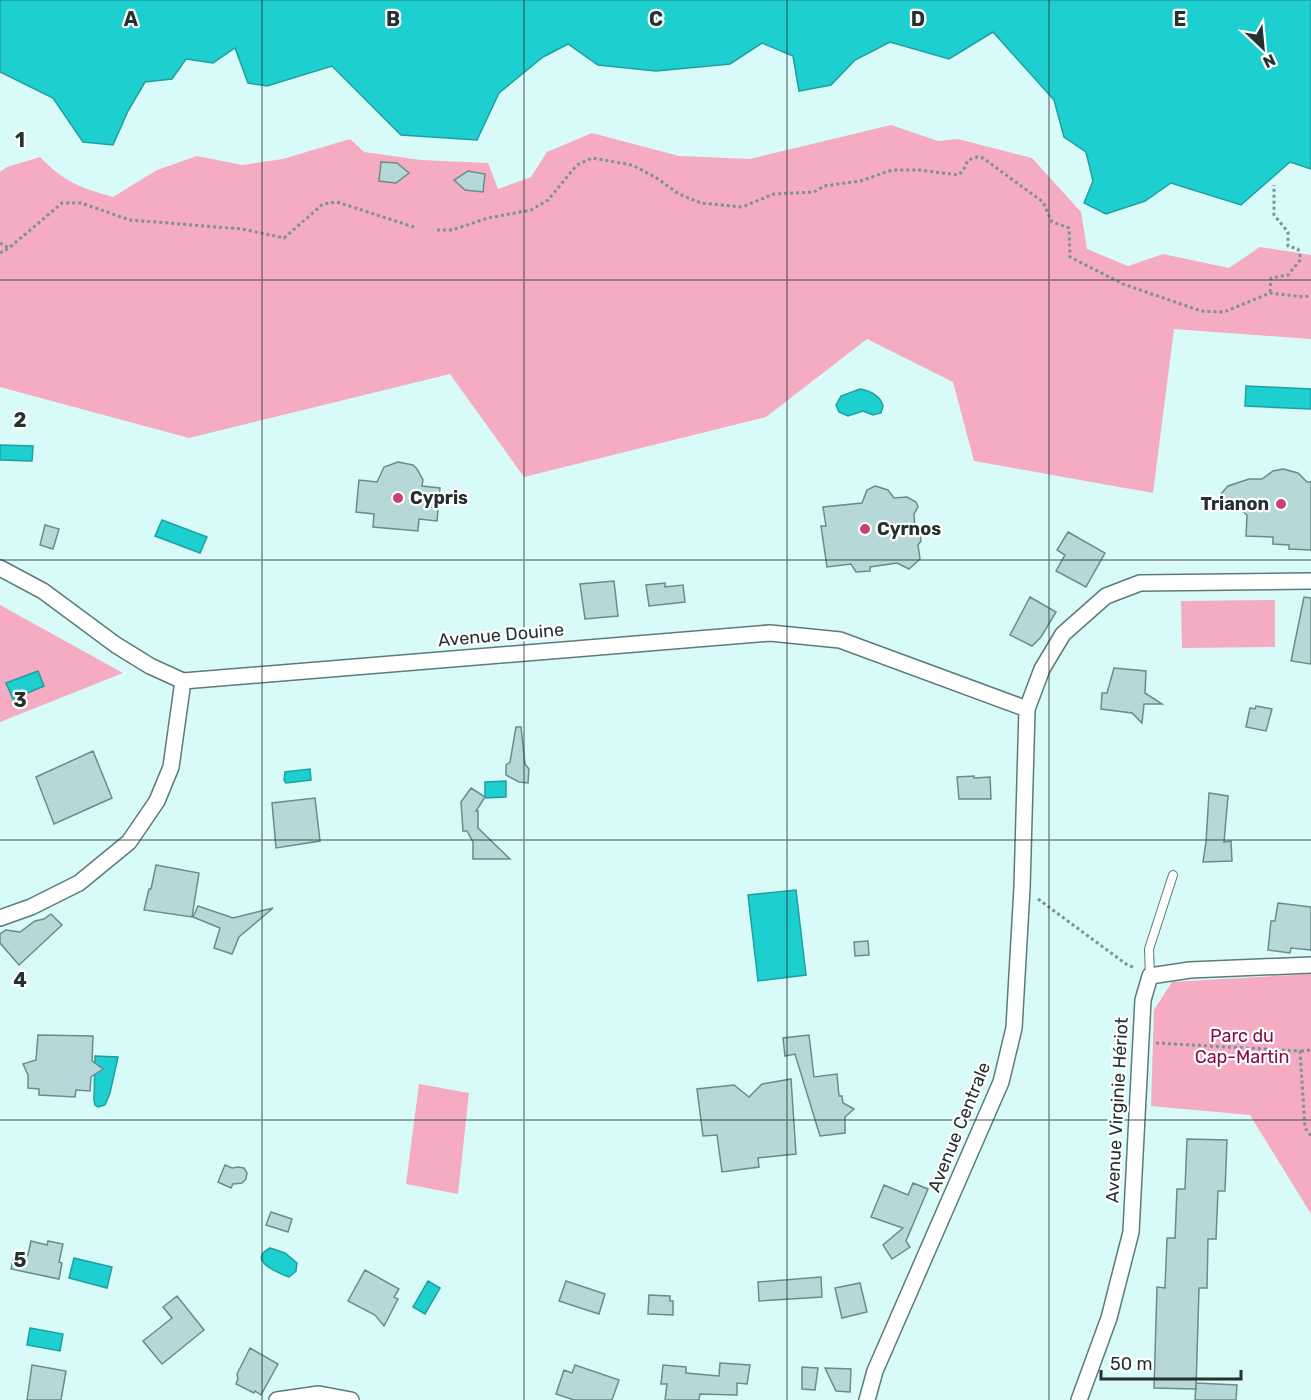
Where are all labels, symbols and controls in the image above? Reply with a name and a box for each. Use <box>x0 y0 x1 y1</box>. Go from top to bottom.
text: A <box>124 7 139 31</box>
text: B <box>386 7 400 31</box>
text: C <box>649 7 663 31</box>
text: D <box>911 7 925 31</box>
text: E <box>1174 7 1186 31</box>
north arrow <box>1233 18 1293 78</box>
text: N <box>1260 50 1279 72</box>
text: 1 <box>15 128 25 152</box>
text: 2 <box>14 408 27 432</box>
place label: Cypris <box>410 487 468 509</box>
marker: Cypris <box>391 491 405 505</box>
place label: Trianon <box>1201 493 1269 515</box>
marker: Trianon <box>1274 497 1288 511</box>
place label: Cyrnos <box>877 518 941 540</box>
marker: Cyrnos <box>858 522 872 536</box>
street label: Avenue Douine <box>437 619 565 651</box>
text: 3 <box>13 688 27 712</box>
text: 4 <box>13 968 27 992</box>
street label: Avenue Virginie Hériot <box>1101 1017 1133 1203</box>
park label: Parc du Cap-Martin <box>1195 1025 1289 1068</box>
street label: Avenue Centrale <box>923 1059 995 1195</box>
text: 5 <box>14 1248 27 1272</box>
scale bar <box>1101 1343 1240 1381</box>
text: 50 m <box>1110 1353 1153 1375</box>

